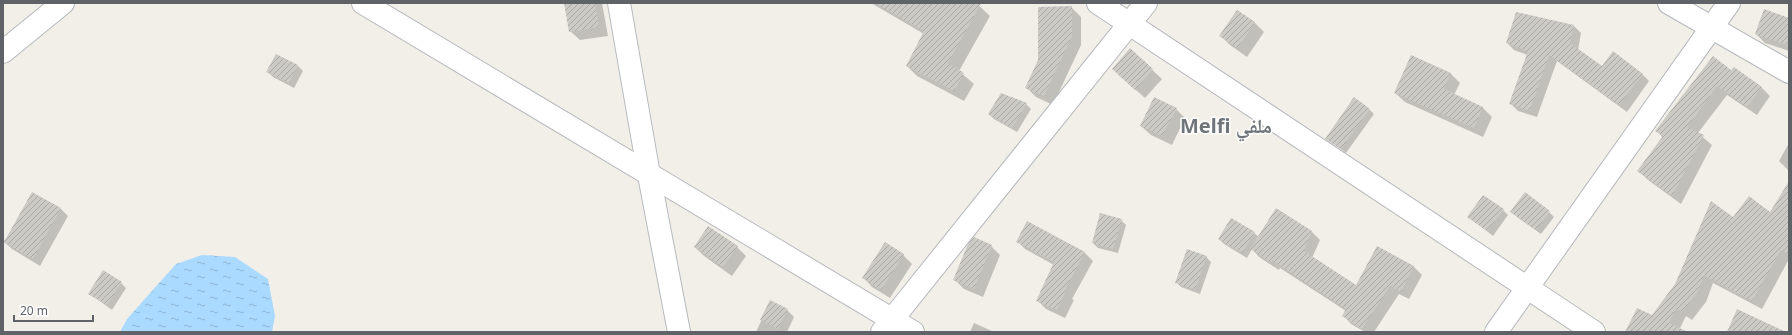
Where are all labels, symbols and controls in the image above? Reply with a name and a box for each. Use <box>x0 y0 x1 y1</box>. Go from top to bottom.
district label: Melfi ملفي <box>1180 112 1272 142</box>
scale bar <box>14 297 93 323</box>
text: 20 m <box>20 302 48 319</box>

